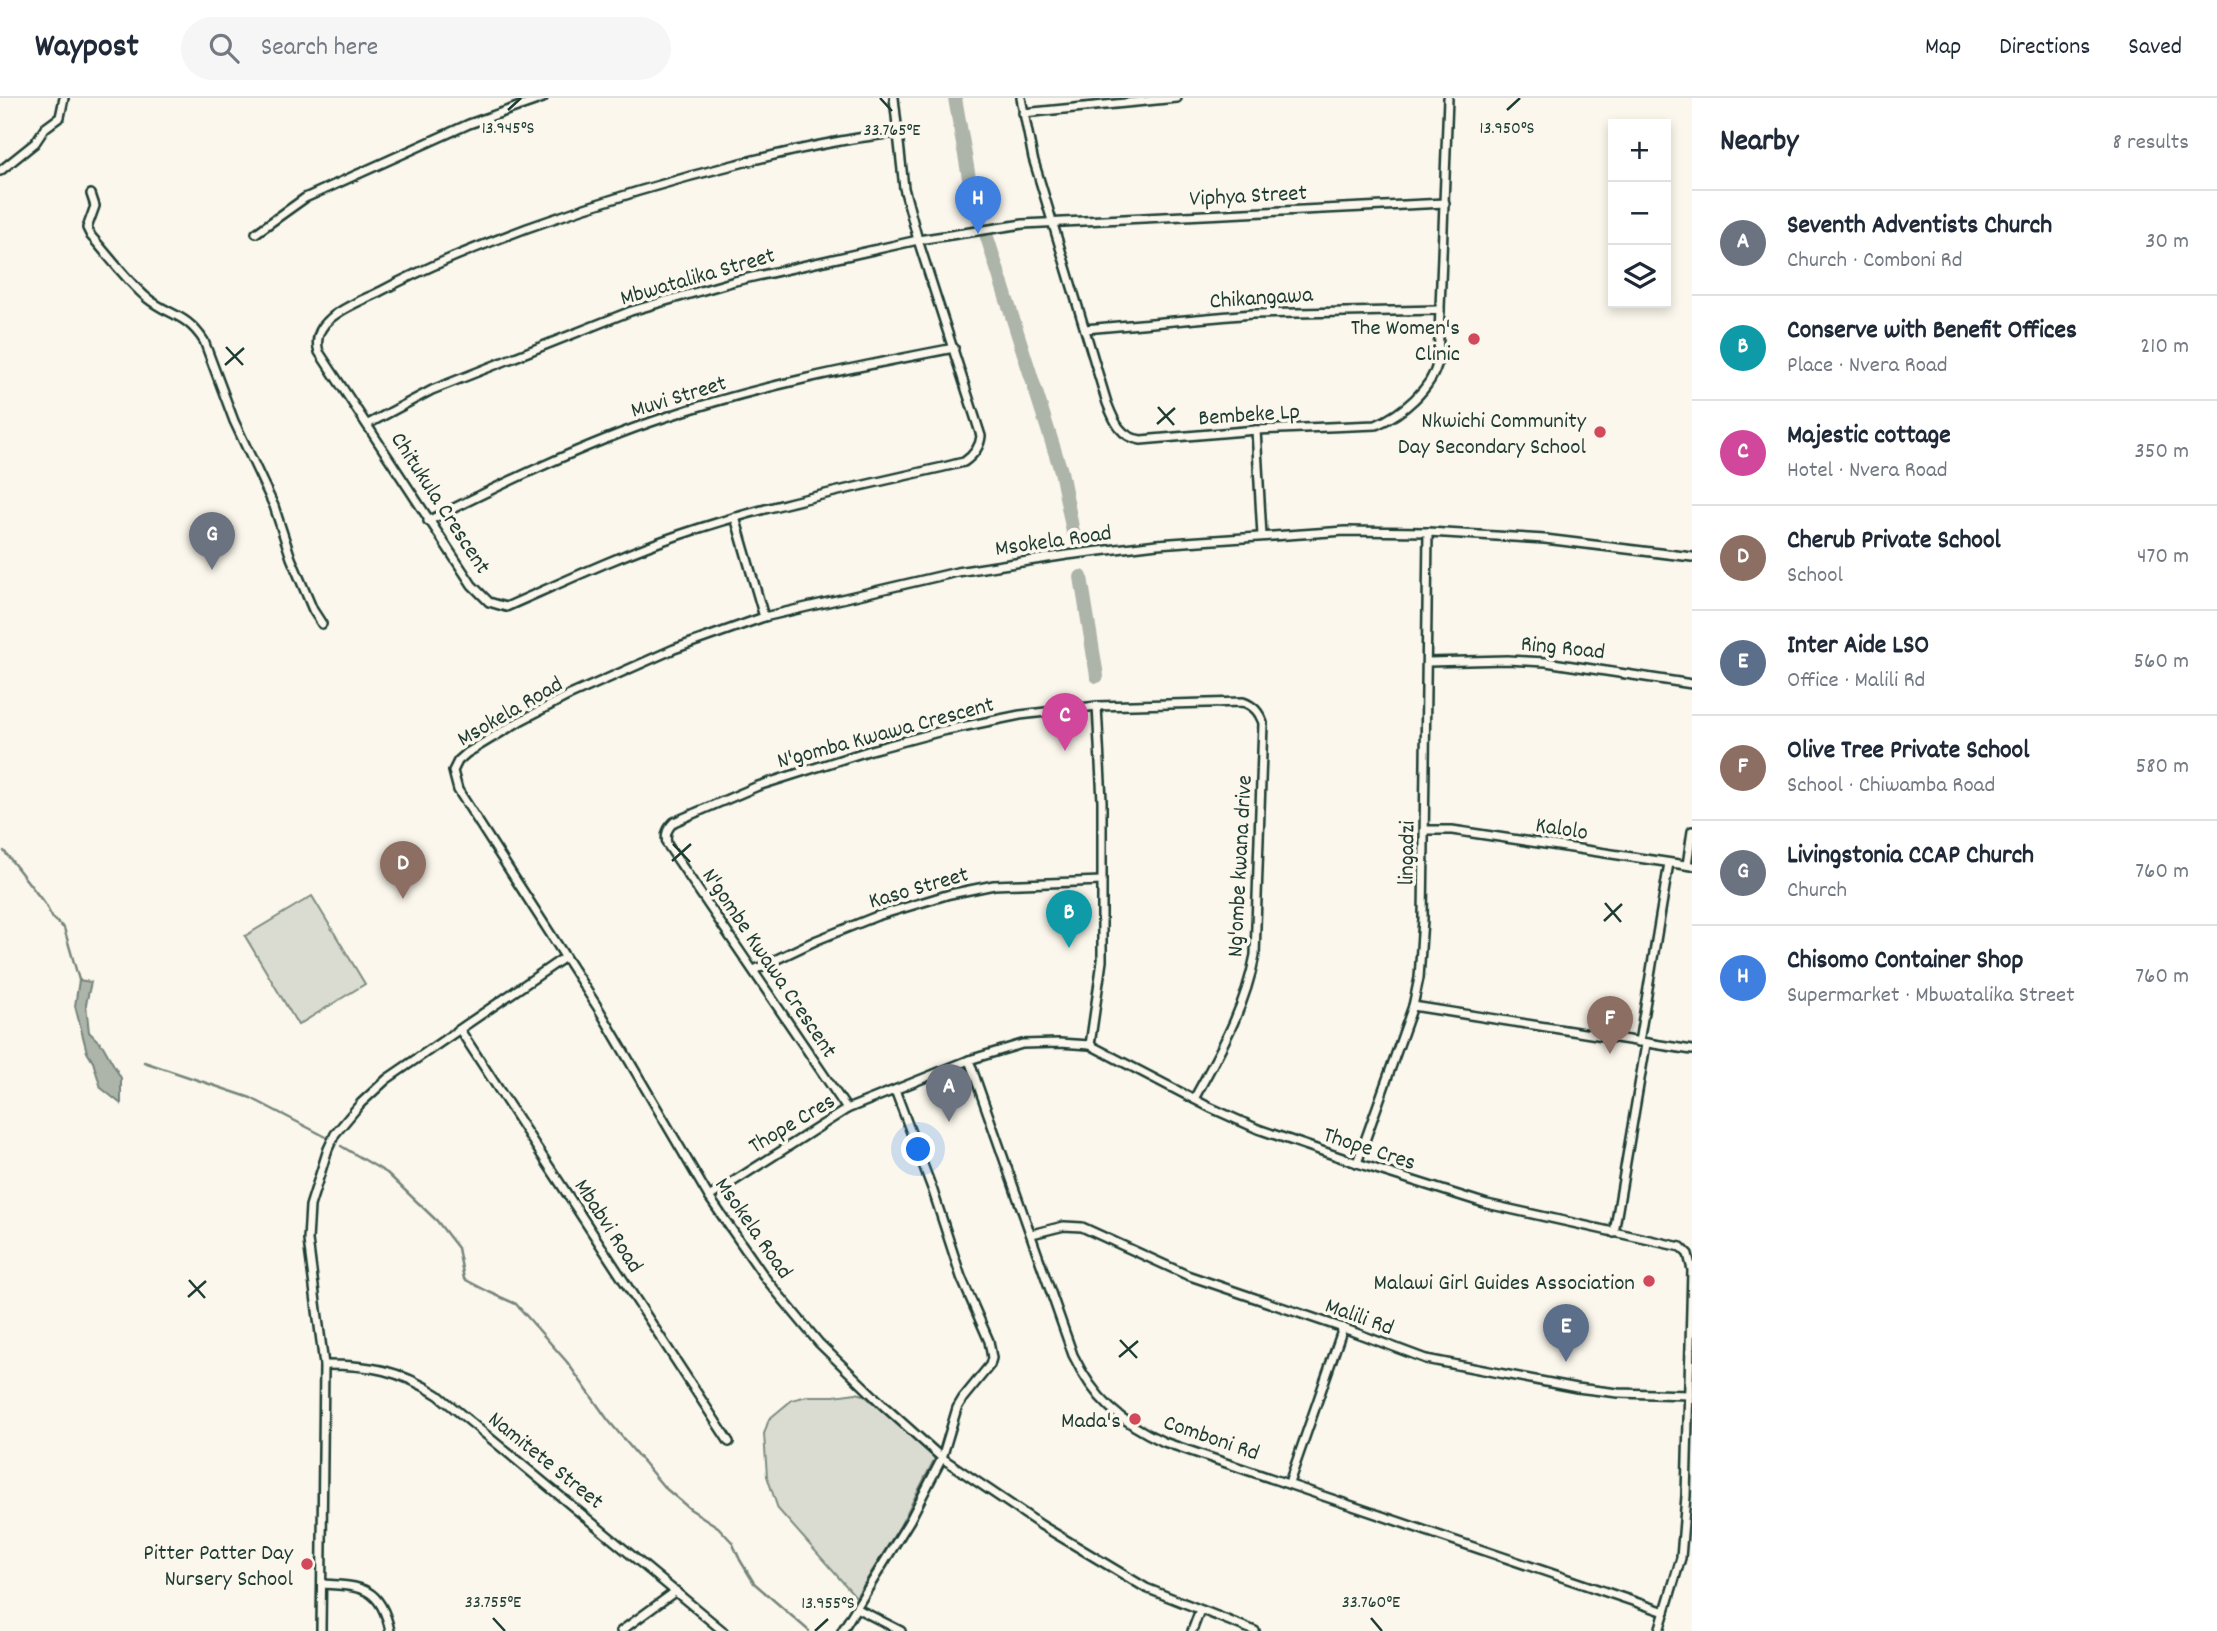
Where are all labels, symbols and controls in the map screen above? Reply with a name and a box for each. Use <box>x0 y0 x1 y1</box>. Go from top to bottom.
search box <box>181 17 671 80</box>
text: Waypost <box>35 25 139 72</box>
icon: search <box>205 29 243 67</box>
text: Search here <box>261 30 378 67</box>
text: Map <box>1925 31 1961 65</box>
text: Directions <box>1999 31 2090 65</box>
text: Saved <box>2128 31 2182 65</box>
text: 13.945°S <box>482 117 534 142</box>
text: 13.950°S <box>1479 117 1535 142</box>
text: 33.765°E <box>864 119 920 144</box>
map controls <box>1608 119 1671 308</box>
button: + <box>1608 119 1671 182</box>
text: Nearby <box>1720 122 1798 165</box>
text: 8 results <box>2113 127 2189 160</box>
pin: H <box>955 176 1001 234</box>
street label: Viphya Street <box>1189 178 1308 217</box>
button: − <box>1608 182 1671 245</box>
text: Seventh Adventists Church <box>1787 208 2052 245</box>
text: A <box>1737 226 1749 259</box>
text: 30 m <box>2145 226 2189 259</box>
street label: Mbwatalika Street <box>617 241 779 316</box>
button: layers <box>1608 245 1671 308</box>
text: Church · Comboni Rd <box>1787 245 1963 278</box>
street label: Chikangawa <box>1209 279 1315 320</box>
place label: The Women's Clinic <box>1351 313 1460 372</box>
text: Conserve with Benefit Offices <box>1787 313 2077 350</box>
marker: The Women's Clinic <box>1466 331 1482 347</box>
text: B <box>1738 331 1748 364</box>
text: 210 m <box>2140 331 2189 364</box>
text: Place · Nvera Road <box>1787 350 1948 383</box>
street label: Muvi Street <box>627 368 731 429</box>
street label: Bembeke Lp <box>1197 396 1301 436</box>
place label: Nkwichi Community Day Secondary School <box>1398 406 1587 465</box>
text: Majestic cottage <box>1787 418 1951 455</box>
marker: Nkwichi Community Day Secondary School <box>1592 424 1608 440</box>
street label: Chitukula Crescent <box>381 426 497 581</box>
text: C <box>1737 436 1749 469</box>
text: 350 m <box>2135 436 2189 469</box>
text: Hotel · Nvera Road <box>1787 455 1948 488</box>
pin: G <box>189 512 235 570</box>
street label: Msokela Road <box>993 518 1114 567</box>
text: Cherub Private School <box>1787 523 2001 560</box>
text: D <box>1737 541 1749 574</box>
text: 470 m <box>2137 541 2189 574</box>
text: School <box>1787 560 1843 593</box>
text: Inter Aide LSO <box>1787 628 1929 665</box>
street label: Ring Road <box>1519 629 1606 670</box>
text: E <box>1738 646 1748 679</box>
text: 560 m <box>2133 646 2189 679</box>
text: Office · Malili Rd <box>1787 665 1925 698</box>
street label: Msokela Road <box>452 669 570 757</box>
street label: N'gomba Kwawa Crescent <box>774 690 998 779</box>
pin: C <box>1042 693 1088 751</box>
text: Olive Tree Private School <box>1787 733 2029 770</box>
text: F <box>1738 751 1748 784</box>
text: 580 m <box>2136 751 2189 784</box>
text: School · Chiwamba Road <box>1787 770 1995 803</box>
street label: Ng'ombe kwana drive <box>1220 774 1263 958</box>
street label: Kalolo <box>1533 810 1590 851</box>
street label: lingadzi <box>1391 820 1426 886</box>
text: Livingstonia CCAP Church <box>1787 838 2034 875</box>
pin: D <box>380 841 426 899</box>
text: G <box>1737 856 1749 889</box>
text: 760 m <box>2135 856 2189 889</box>
street label: Kaso Street <box>865 859 973 919</box>
street label: N'gombe Kwawa Crescent <box>692 862 844 1065</box>
text: Church <box>1787 875 1847 908</box>
pin: B <box>1046 890 1092 948</box>
text: Chisomo Container Shop <box>1787 943 2023 980</box>
text: H <box>1737 961 1749 994</box>
text: 760 m <box>2135 961 2189 994</box>
text: Supermarket · Mbwatalika Street <box>1787 980 2075 1013</box>
pin: F <box>1587 996 1633 1054</box>
pin: A <box>926 1064 972 1122</box>
street label: Thope Cres <box>743 1086 842 1164</box>
street label: Thope Cres <box>1318 1120 1420 1181</box>
your location <box>901 1132 935 1166</box>
street label: Msokela Road <box>705 1171 799 1287</box>
street label: Mbabvi Road <box>564 1173 650 1280</box>
place label: Malawi Girl Guides Association <box>1374 1268 1635 1301</box>
marker: Malawi Girl Guides Association <box>1641 1273 1657 1289</box>
street label: Malili Rd <box>1320 1291 1398 1346</box>
pin: E <box>1543 1304 1589 1362</box>
street label: Namitete Street <box>480 1405 610 1519</box>
place label: Mada's <box>1061 1406 1121 1439</box>
street label: Comboni Rd <box>1158 1407 1263 1471</box>
marker: Mada's <box>1127 1411 1143 1427</box>
place label: Pitter Patter Day Nursery School <box>143 1538 294 1597</box>
marker: Pitter Patter Day Nursery School <box>299 1556 315 1572</box>
text: 33.755°E <box>465 1591 521 1616</box>
text: 33.760°E <box>1342 1591 1400 1616</box>
text: 13.955°S <box>801 1592 855 1617</box>

